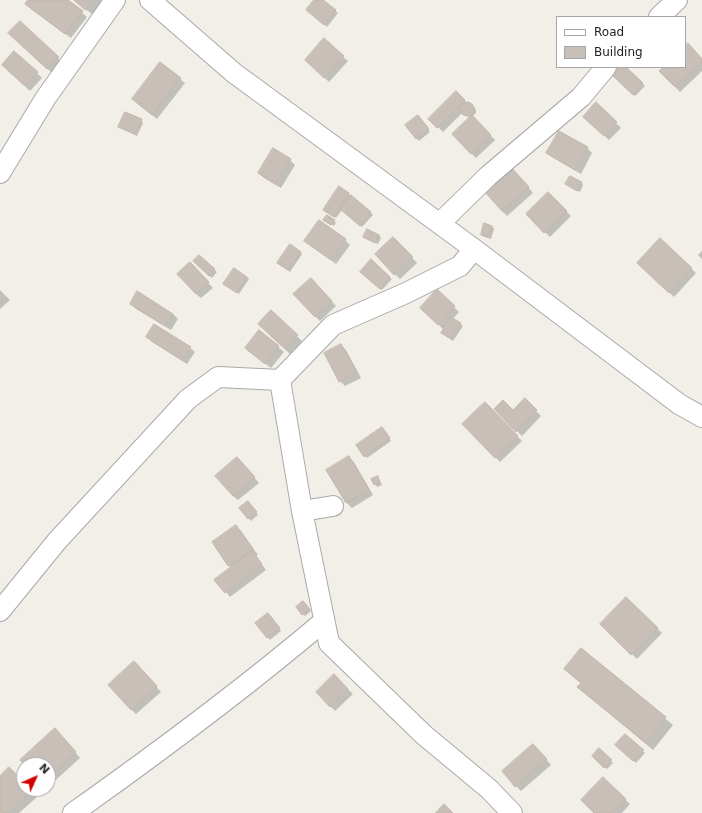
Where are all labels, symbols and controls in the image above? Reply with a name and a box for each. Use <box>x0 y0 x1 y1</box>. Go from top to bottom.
legend <box>556 16 686 68</box>
text: Road <box>594 25 624 39</box>
text: Building <box>594 45 643 59</box>
north arrow <box>16 757 56 797</box>
text: N <box>36 761 52 777</box>

